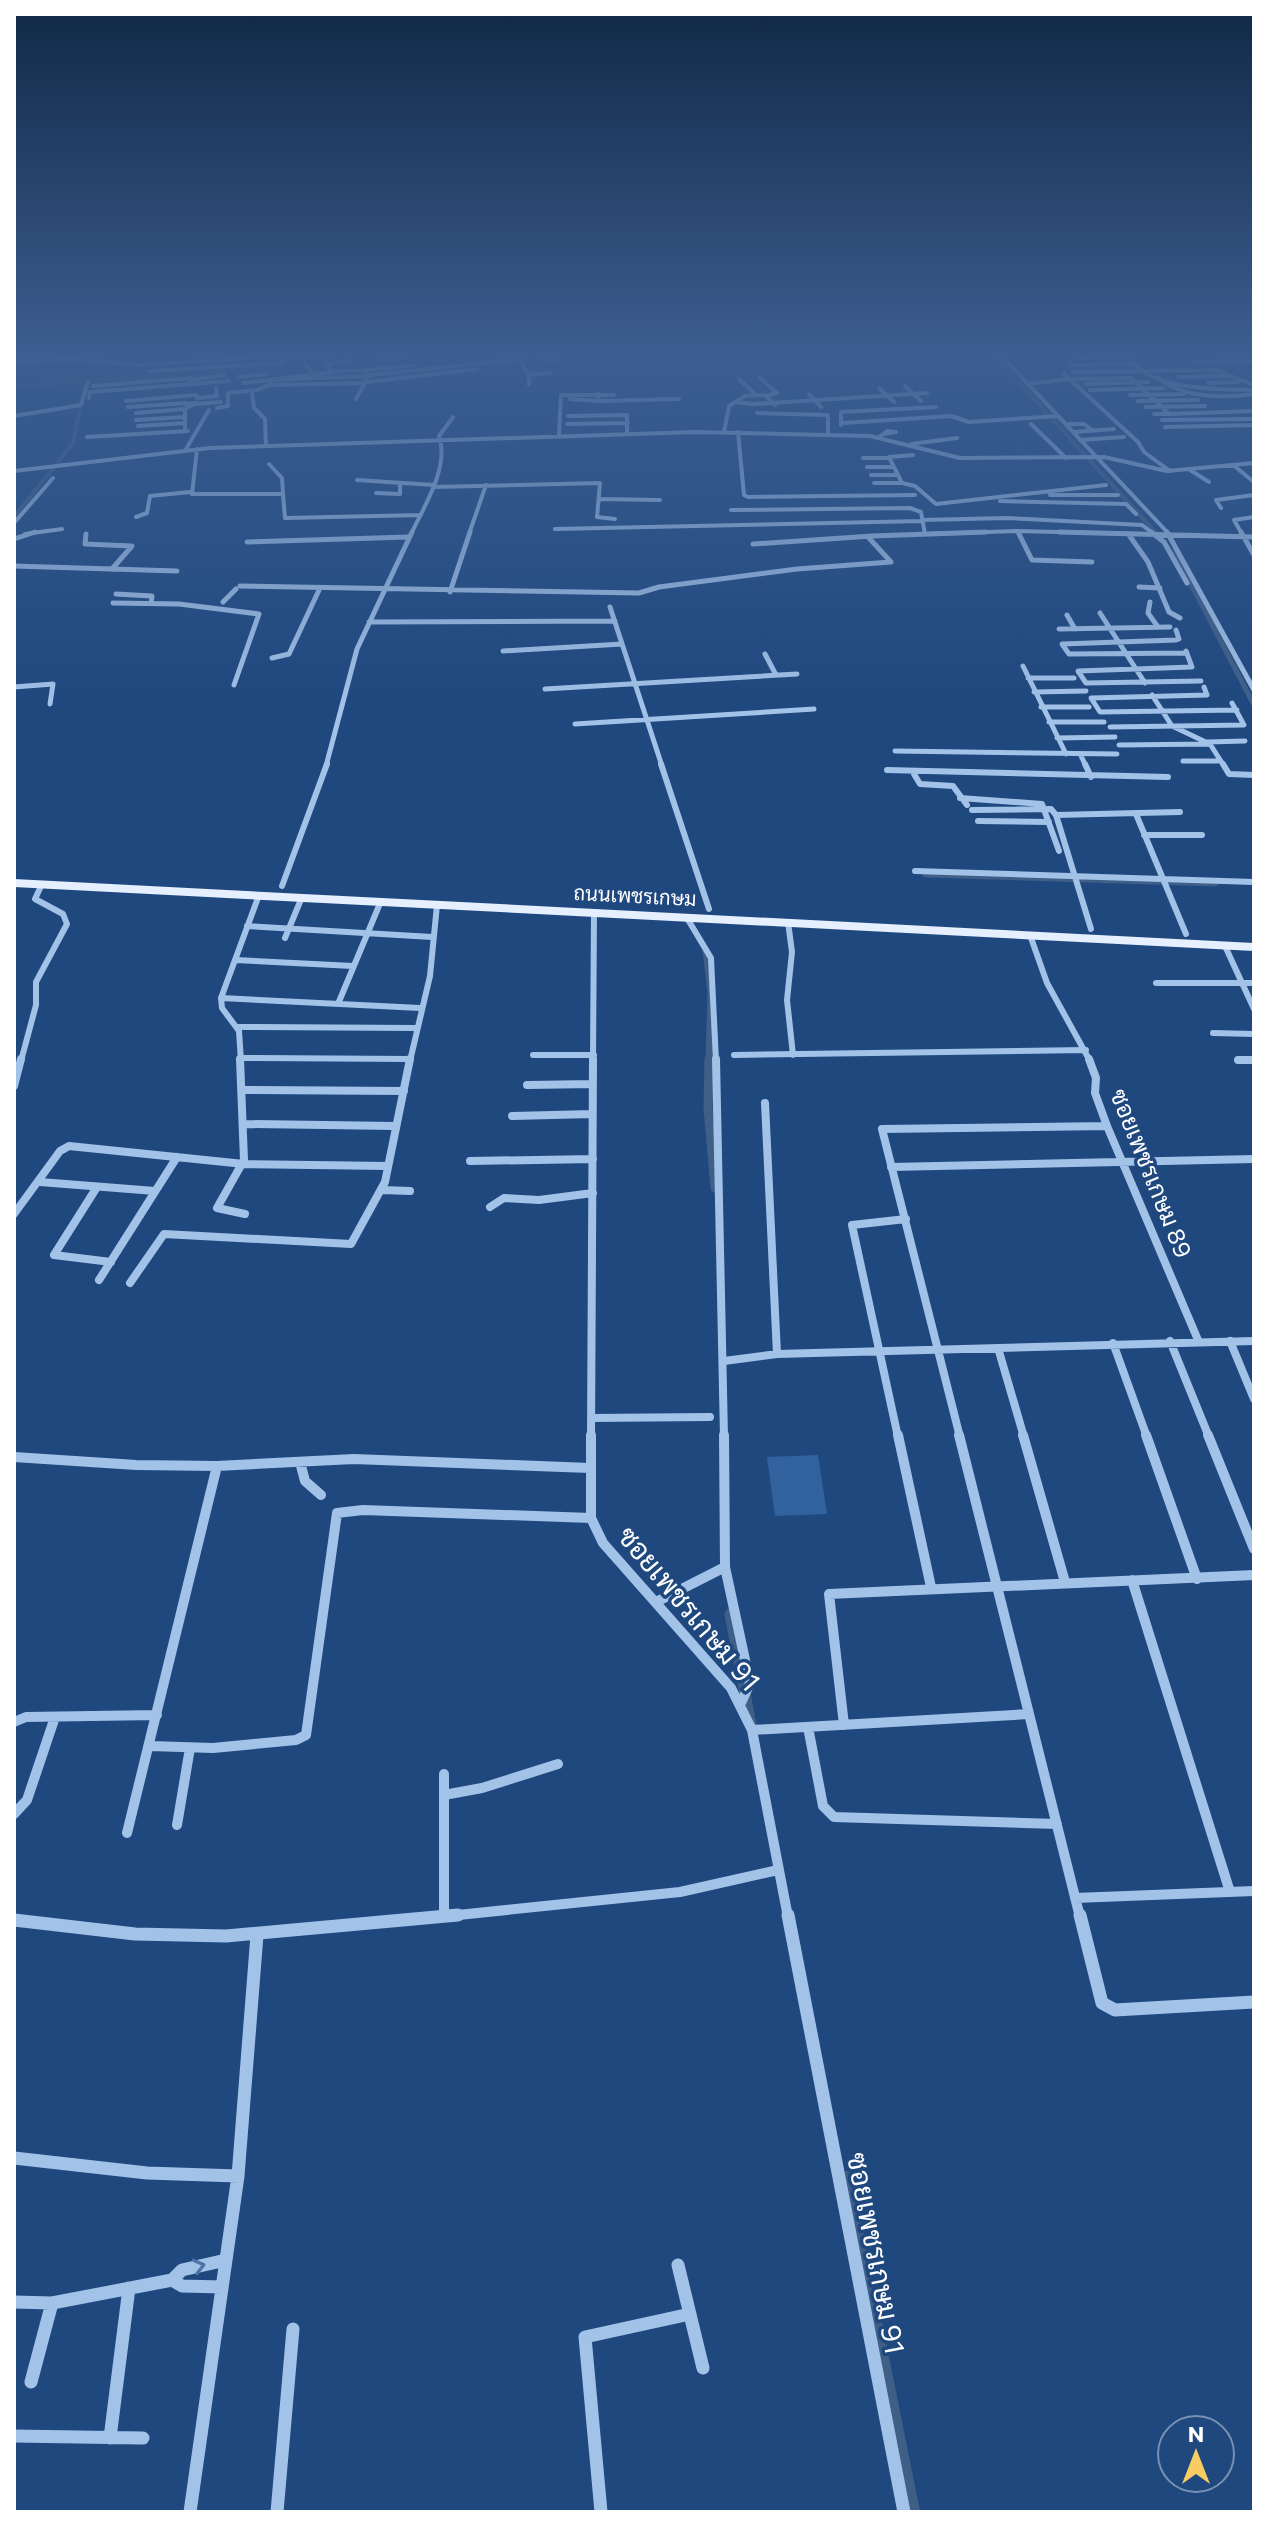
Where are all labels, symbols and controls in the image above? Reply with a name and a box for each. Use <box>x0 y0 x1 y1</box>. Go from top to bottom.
street label: ถนนเพชรเกษม <box>573 880 697 910</box>
street label: ซอยเพชรเกษม 89 <box>1105 1084 1199 1262</box>
street label: ซอยเพชรเกษม 91 <box>611 1519 769 1697</box>
street label: ซอยเพชรเกษม 91 <box>841 2149 913 2357</box>
one-way arrow <box>192 2258 206 2275</box>
north arrow <box>1156 2414 1236 2494</box>
text: N <box>1188 2420 1204 2447</box>

